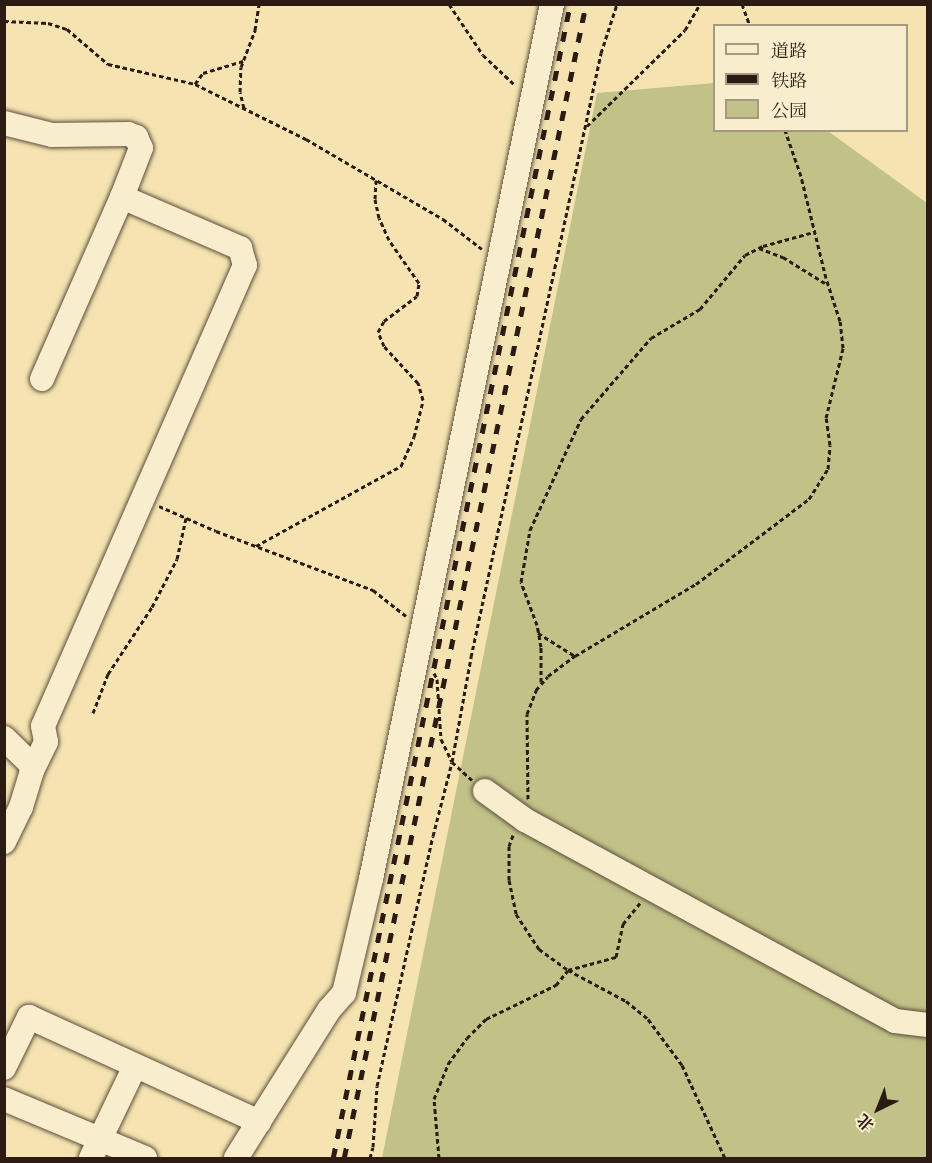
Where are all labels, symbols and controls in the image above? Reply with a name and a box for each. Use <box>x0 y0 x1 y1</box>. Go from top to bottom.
legend <box>713 24 908 132</box>
text: 道路 <box>771 39 807 62</box>
text: 铁路 <box>771 69 807 92</box>
text: 公园 <box>771 99 807 122</box>
north arrow <box>848 1079 908 1139</box>
text: 北 <box>852 1109 878 1136</box>

